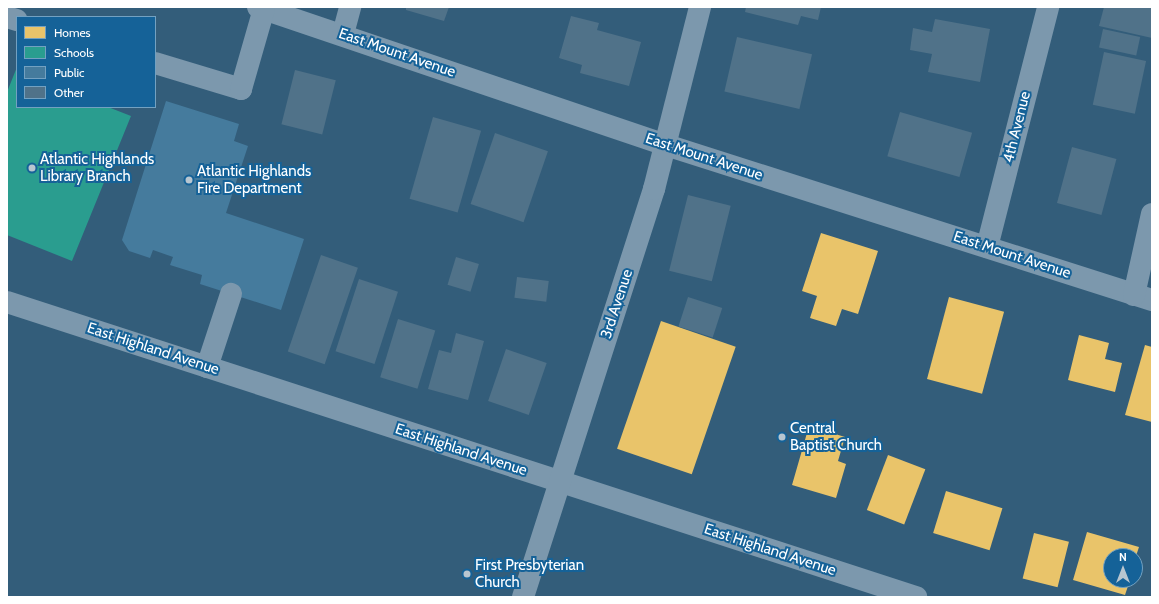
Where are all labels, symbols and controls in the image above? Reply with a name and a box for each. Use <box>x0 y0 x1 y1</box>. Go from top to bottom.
legend <box>16 16 156 108</box>
text: Homes <box>54 25 91 40</box>
street label: East Mount Avenue <box>336 25 458 81</box>
text: Schools <box>54 45 94 60</box>
text: Public <box>54 65 85 80</box>
text: Other <box>54 85 84 100</box>
street label: 4th Avenue <box>999 90 1035 164</box>
street label: East Mount Avenue <box>643 130 765 184</box>
place label: Atlantic Highlands Library Branch <box>40 150 154 185</box>
place label: Atlantic Highlands Fire Department <box>197 162 311 197</box>
marker: Atlantic Highlands Library Branch <box>27 163 37 173</box>
marker: Atlantic Highlands Fire Department <box>184 175 194 185</box>
street label: East Mount Avenue <box>951 228 1073 282</box>
street label: 3rd Avenue <box>597 267 637 341</box>
street label: East Highland Avenue <box>85 319 221 379</box>
place label: Central Baptist Church <box>790 419 882 454</box>
street label: East Highland Avenue <box>393 420 529 480</box>
marker: Central Baptist Church <box>777 432 787 442</box>
street label: East Highland Avenue <box>702 520 838 580</box>
north arrow <box>1103 548 1143 588</box>
text: N <box>1119 550 1127 564</box>
place label: First Presbyterian Church <box>475 556 584 591</box>
marker: First Presbyterian Church <box>462 569 472 579</box>

